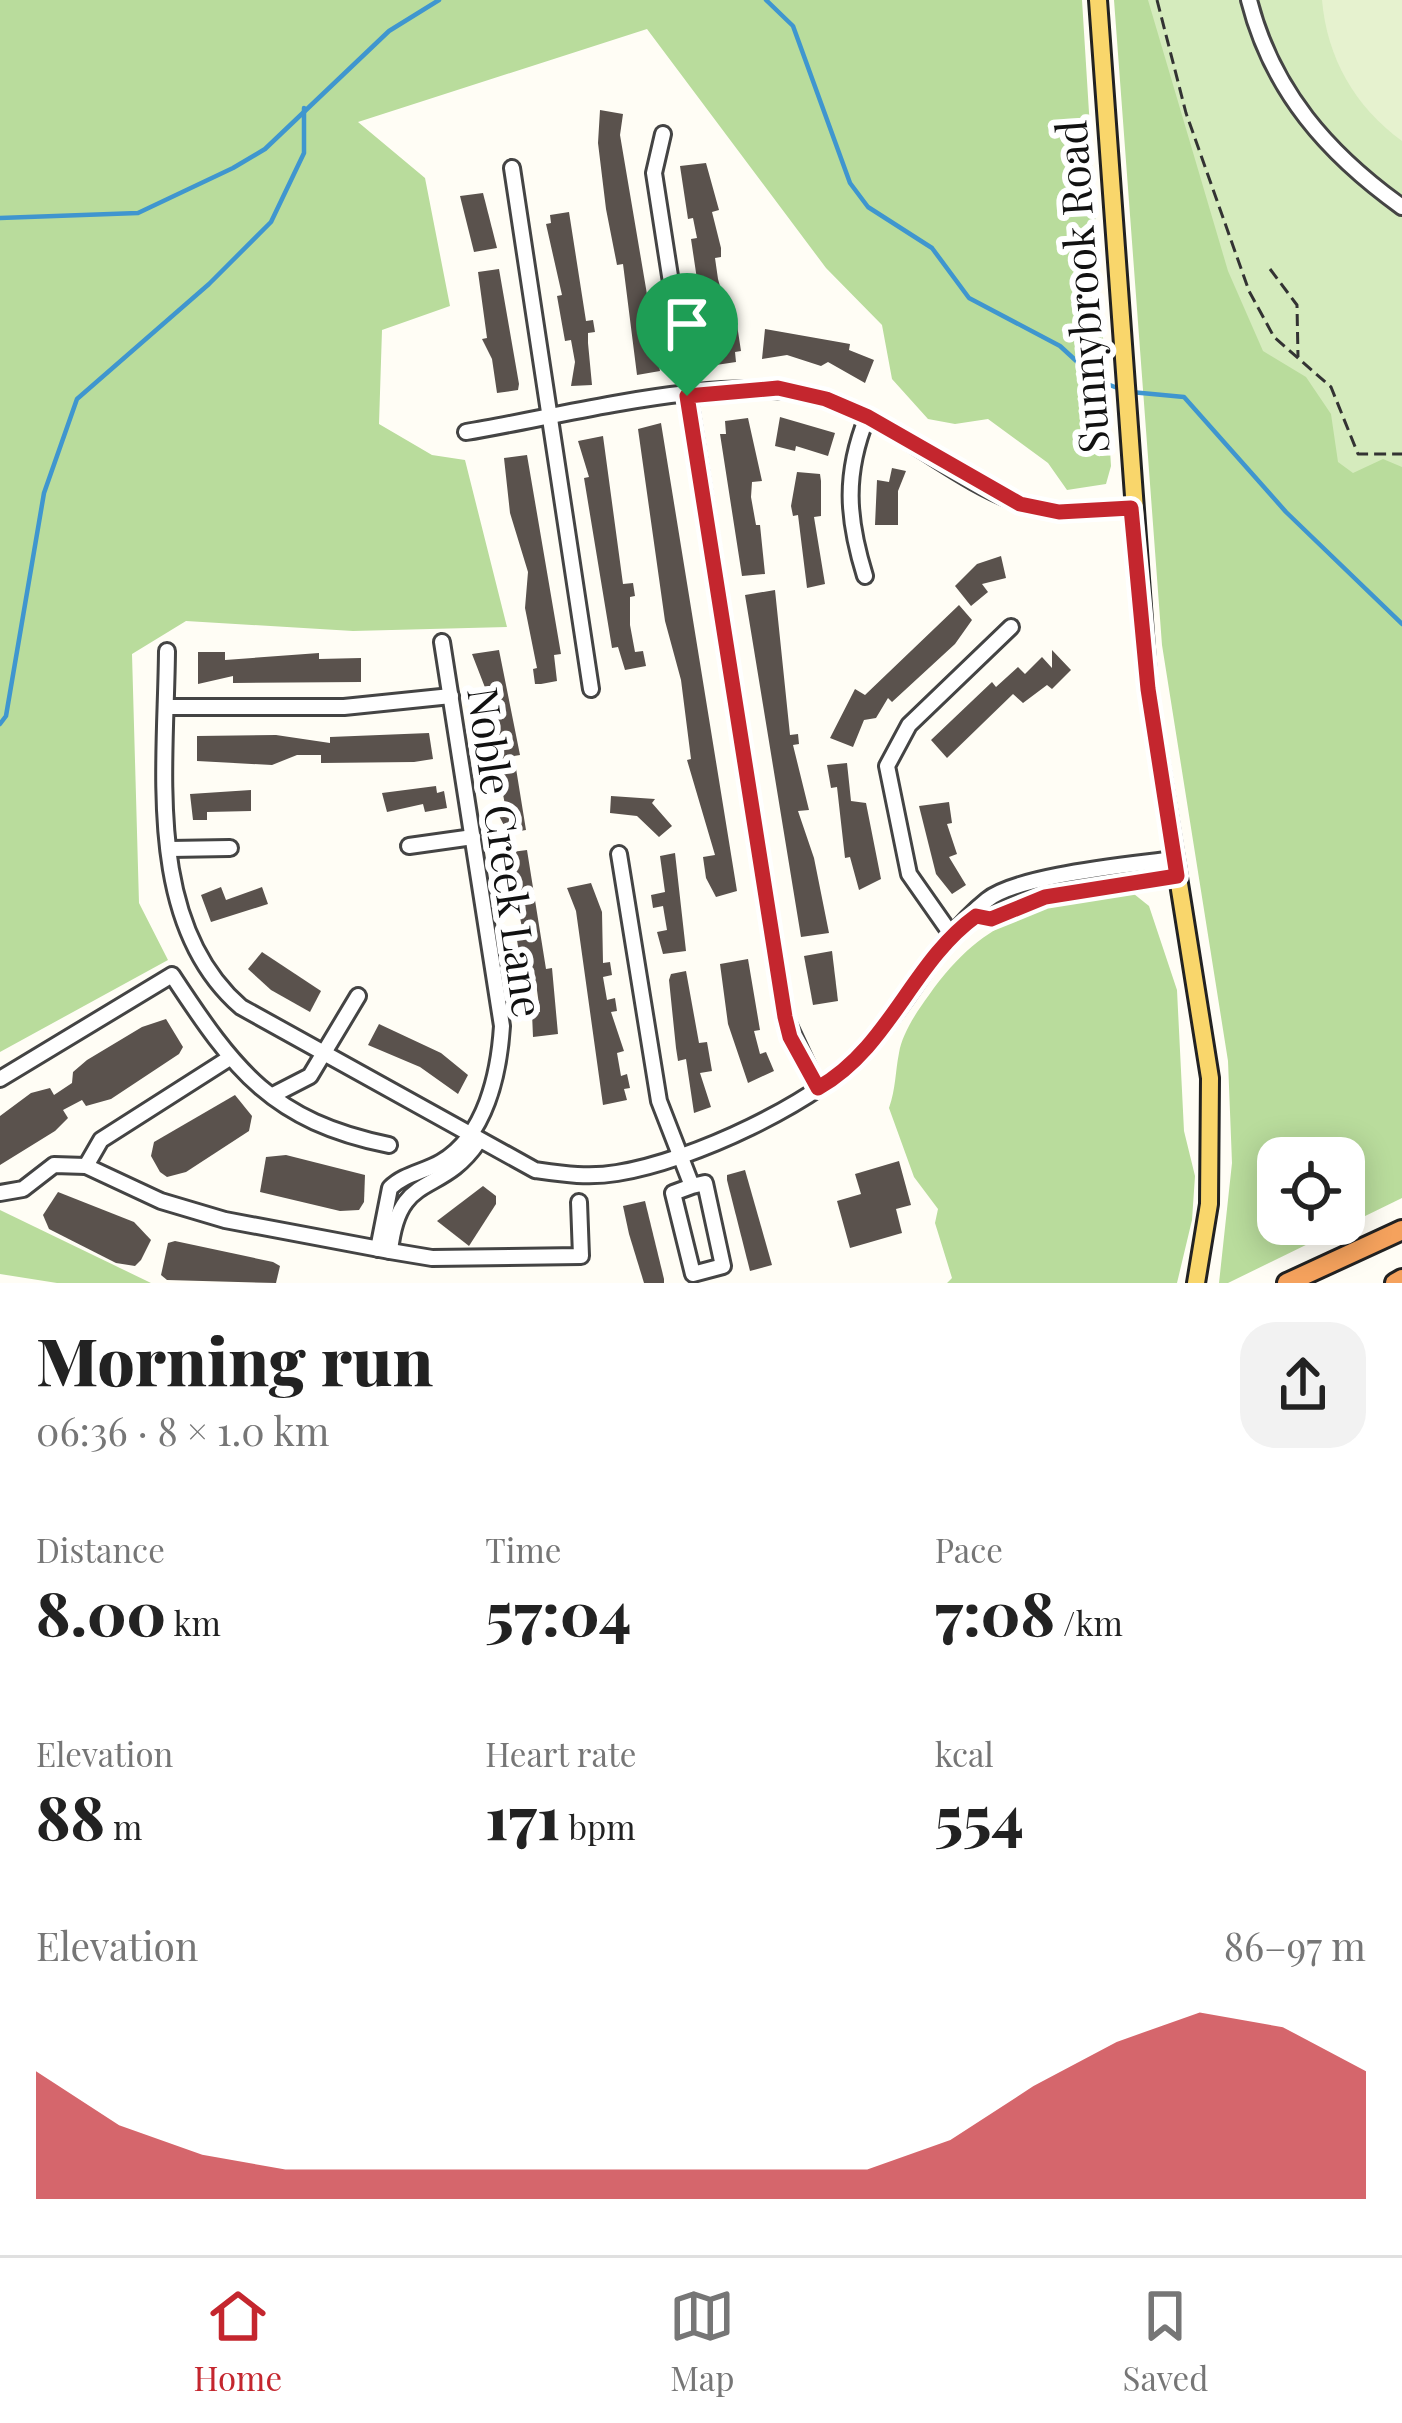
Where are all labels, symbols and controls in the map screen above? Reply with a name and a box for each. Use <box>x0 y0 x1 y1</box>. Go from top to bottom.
street label: Sunnybrook Road <box>1041 119 1121 455</box>
pin <box>636 273 738 396</box>
icon: arrive <box>654 291 720 357</box>
street label: Noble Creek Lane <box>456 683 558 1021</box>
map controls <box>1257 1137 1365 1245</box>
button: locate <box>1257 1137 1365 1245</box>
text: Morning run <box>36 1315 433 1403</box>
button: share <box>1240 1322 1366 1448</box>
text: 06:36 · 8 × 1.0 km <box>36 1404 329 1456</box>
text: Distance <box>36 1527 165 1571</box>
text: Time <box>485 1527 562 1571</box>
text: Pace <box>935 1527 1003 1571</box>
text: 8.00 <box>36 1571 166 1651</box>
text: 57:04 <box>485 1571 631 1651</box>
text: 7:08 <box>935 1571 1055 1651</box>
text: km <box>166 1600 221 1644</box>
text: /km <box>1055 1600 1123 1644</box>
text: Elevation <box>36 1731 173 1775</box>
text: Heart rate <box>485 1731 636 1775</box>
text: kcal <box>935 1731 994 1775</box>
text: 88 <box>36 1775 105 1855</box>
text: 171 <box>485 1775 560 1855</box>
text: 554 <box>935 1775 1024 1855</box>
text: m <box>105 1804 142 1848</box>
text: bpm <box>560 1804 636 1848</box>
text: Elevation <box>36 1919 198 1971</box>
text: 86–97 m <box>1224 1919 1366 1971</box>
tab: Home <box>194 2283 282 2399</box>
tab: Map <box>669 2283 735 2399</box>
tab: Saved <box>1123 2283 1208 2399</box>

